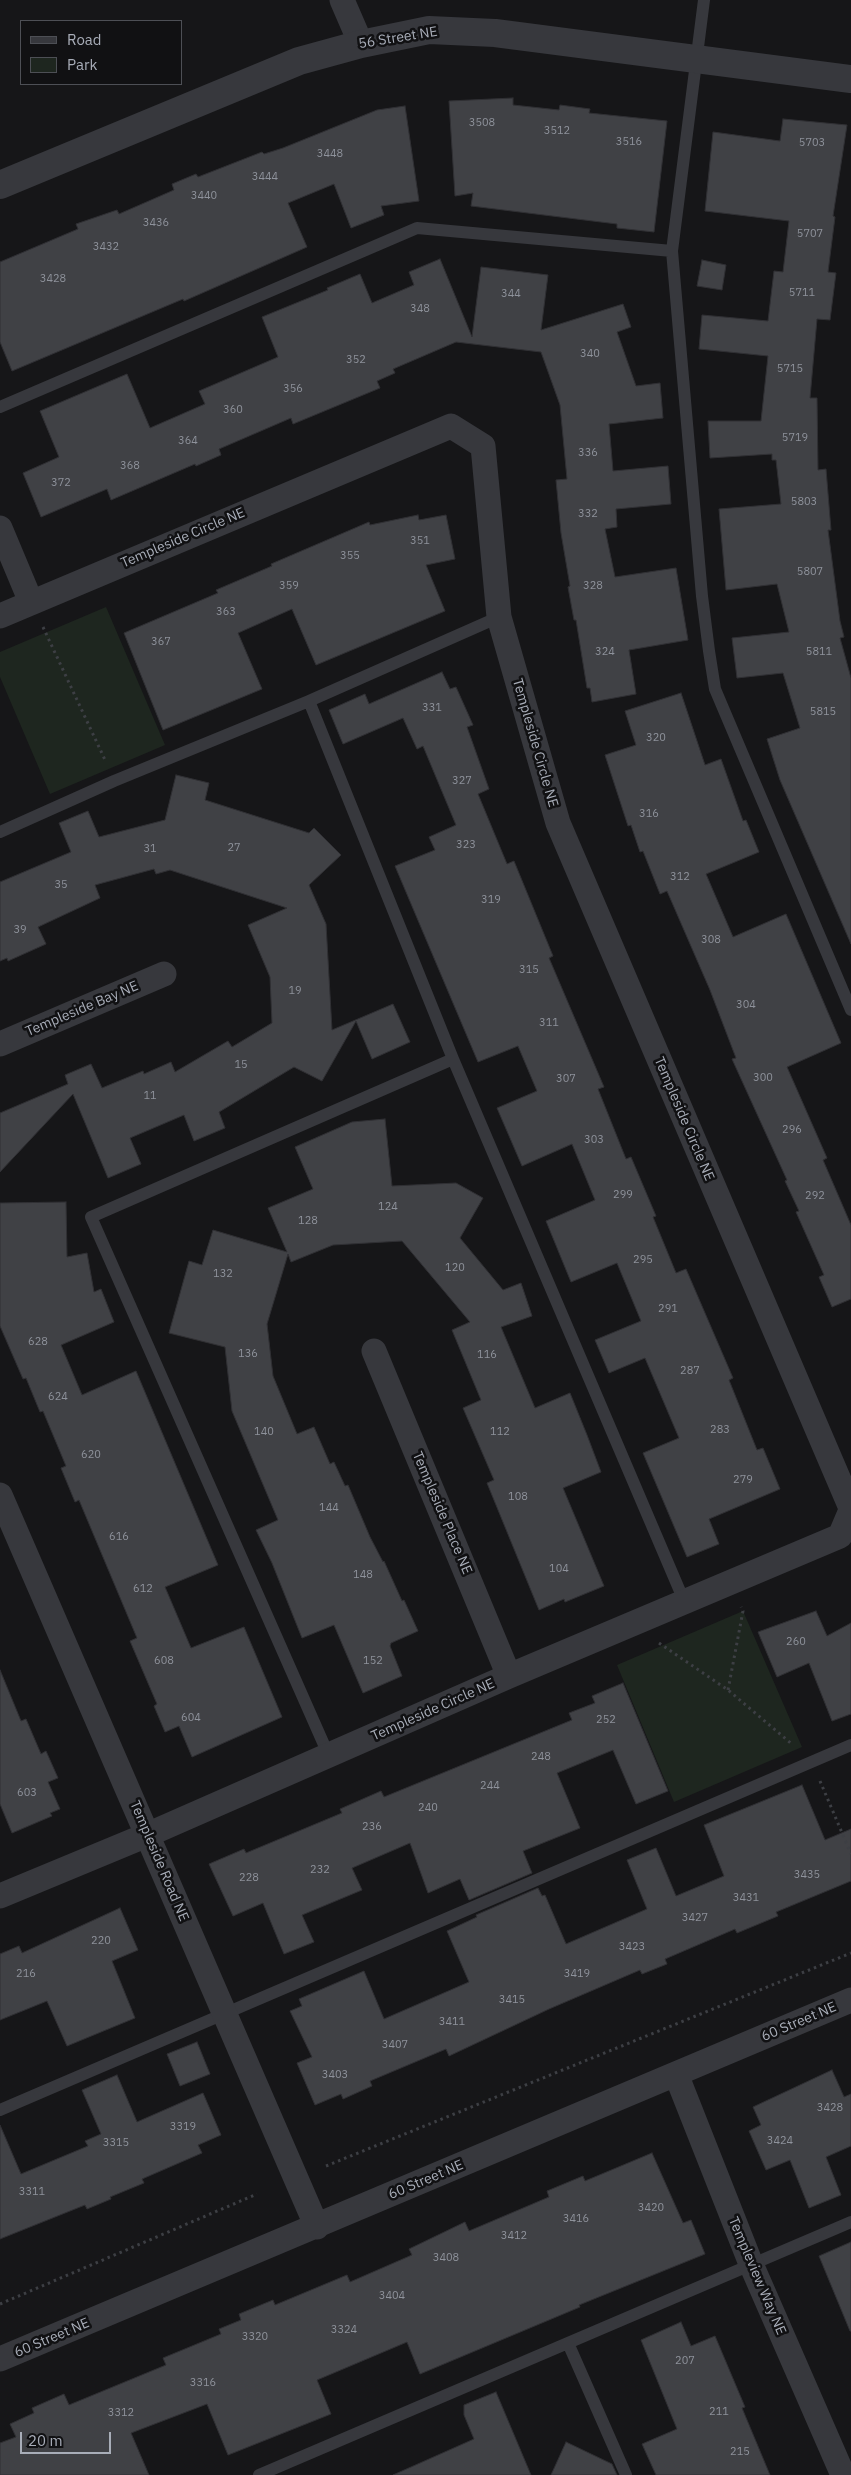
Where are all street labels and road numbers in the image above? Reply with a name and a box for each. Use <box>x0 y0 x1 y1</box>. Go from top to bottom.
street label: 56 Street NE <box>357 23 439 53</box>
street label: Templeside Circle NE <box>118 504 248 572</box>
street label: Templeside Circle NE <box>509 677 561 809</box>
street label: Templeside Bay NE <box>23 978 141 1040</box>
street label: Templeside Circle NE <box>650 1054 718 1184</box>
street label: Templeside Place NE <box>409 1449 475 1577</box>
street label: Templeside Circle NE <box>369 1675 497 1745</box>
street label: Templeside Road NE <box>126 1798 192 1924</box>
street label: 60 Street NE <box>759 1999 839 2045</box>
street label: 60 Street NE <box>386 2157 466 2203</box>
street label: Templeview Way NE <box>725 2214 789 2338</box>
street label: 60 Street NE <box>12 2315 92 2361</box>

